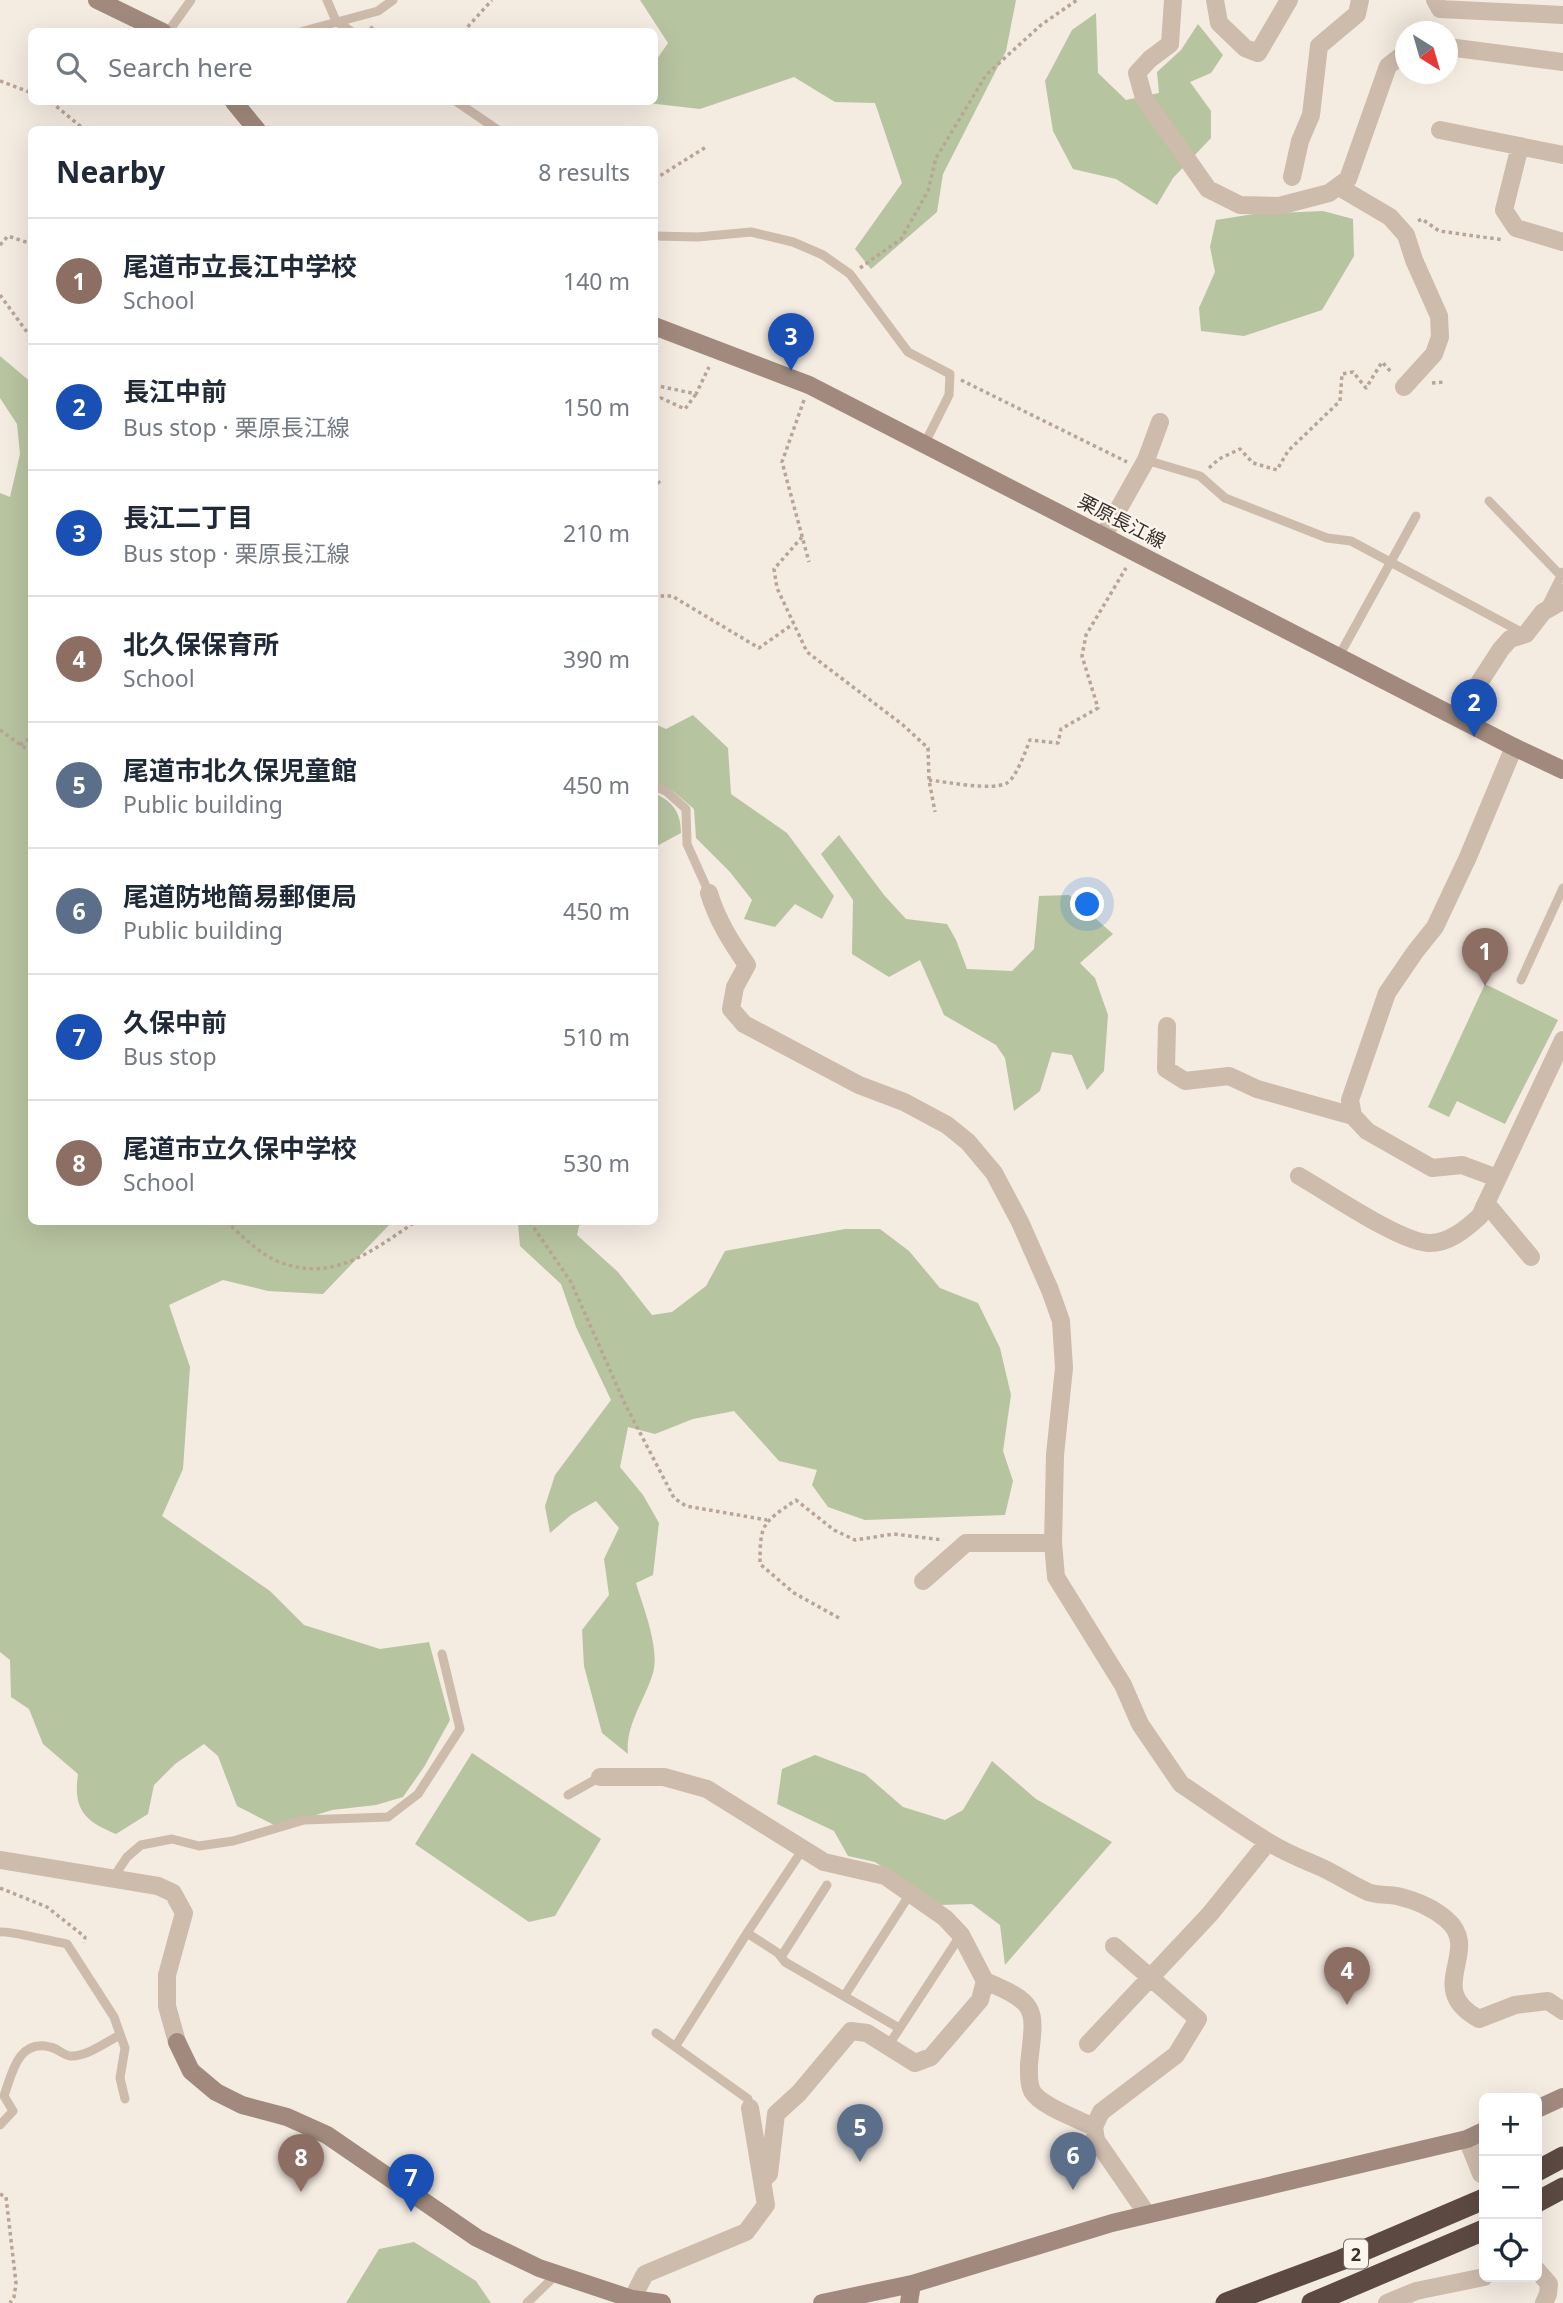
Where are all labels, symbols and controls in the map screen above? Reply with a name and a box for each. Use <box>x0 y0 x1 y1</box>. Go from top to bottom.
north arrow <box>1395 21 1458 84</box>
search box <box>28 28 658 105</box>
icon: search <box>52 48 90 86</box>
text: Search here <box>108 49 253 85</box>
text: Nearby <box>56 151 165 192</box>
text: 8 results <box>538 156 630 188</box>
text: 尾道市立長江中学校 <box>123 248 357 284</box>
text: 1 <box>72 265 86 297</box>
text: 140 m <box>563 265 630 297</box>
text: School <box>123 284 195 316</box>
pin: 3 <box>768 313 814 371</box>
text: 長江中前 <box>123 373 227 409</box>
text: 2 <box>72 391 86 423</box>
text: 150 m <box>563 391 630 423</box>
text: Bus stop · 栗原長江線 <box>123 411 350 443</box>
street label: 栗原長江線 <box>1074 488 1170 554</box>
text: 長江二丁目 <box>123 499 253 535</box>
text: 3 <box>72 517 86 549</box>
text: 210 m <box>563 517 630 549</box>
text: Bus stop · 栗原長江線 <box>123 537 350 569</box>
text: 北久保保育所 <box>123 626 279 662</box>
text: 4 <box>72 643 86 675</box>
text: 390 m <box>563 643 630 675</box>
text: School <box>123 662 195 694</box>
pin: 2 <box>1451 679 1497 737</box>
text: 尾道市北久保児童館 <box>123 752 357 788</box>
text: 5 <box>72 769 86 801</box>
text: 450 m <box>563 769 630 801</box>
text: Public building <box>123 788 283 820</box>
text: 尾道防地簡易郵便局 <box>123 878 357 914</box>
your location <box>1070 887 1104 921</box>
text: 6 <box>72 895 86 927</box>
text: 450 m <box>563 895 630 927</box>
text: Public building <box>123 914 283 946</box>
pin: 1 <box>1462 928 1508 986</box>
text: 久保中前 <box>123 1004 227 1040</box>
text: 7 <box>72 1021 86 1053</box>
text: 510 m <box>563 1021 630 1053</box>
text: Bus stop <box>123 1040 217 1072</box>
text: 尾道市立久保中学校 <box>123 1130 357 1166</box>
text: 8 <box>72 1147 86 1179</box>
text: 530 m <box>563 1147 630 1179</box>
text: School <box>123 1166 195 1198</box>
pin: 4 <box>1324 1947 1370 2005</box>
map controls <box>1479 2093 1542 2282</box>
button: + <box>1479 2093 1542 2156</box>
pin: 5 <box>837 2104 883 2162</box>
pin: 6 <box>1050 2132 1096 2190</box>
pin: 8 <box>278 2134 324 2192</box>
pin: 7 <box>388 2154 434 2212</box>
button: − <box>1479 2156 1542 2219</box>
button: locate <box>1479 2219 1542 2282</box>
road number: 2 <box>1344 2240 1368 2268</box>

